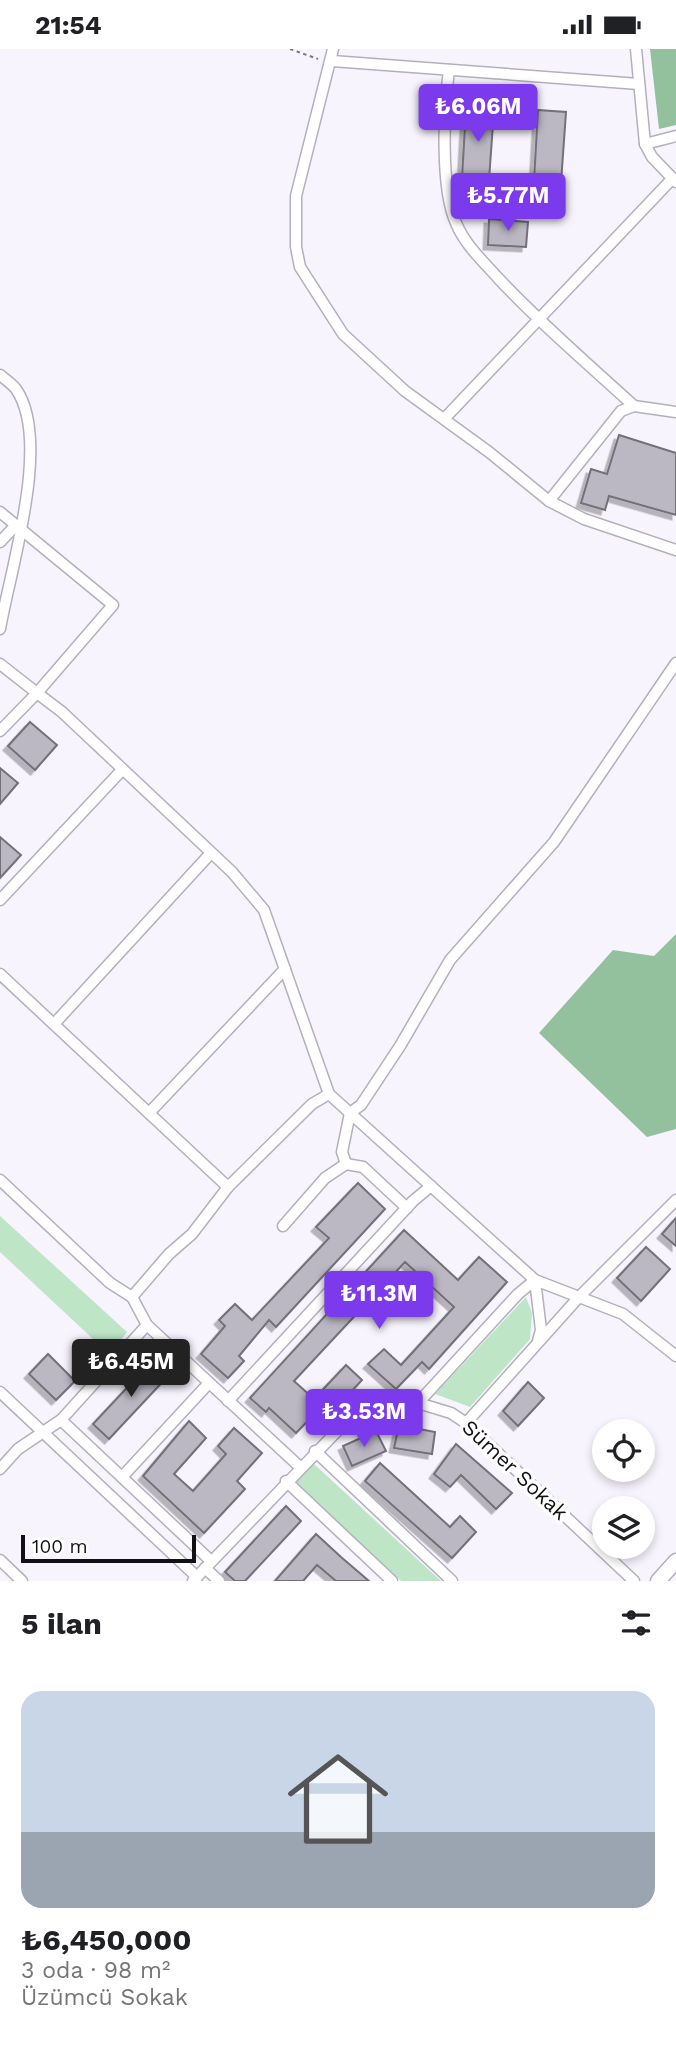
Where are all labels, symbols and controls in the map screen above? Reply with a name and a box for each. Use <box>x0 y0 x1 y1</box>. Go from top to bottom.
text: 21:54 <box>35 10 102 40</box>
pin: ₺6.06M <box>421 85 535 144</box>
text: ₺6.06M <box>435 93 521 120</box>
pin: ₺5.77M <box>451 173 565 233</box>
text: ₺5.77M <box>467 182 549 209</box>
pin: ₺11.3M <box>322 1271 436 1331</box>
text: ₺11.3M <box>340 1280 418 1307</box>
pin: ₺6.45M <box>74 1339 188 1399</box>
text: ₺6.45M <box>88 1348 174 1375</box>
pin: ₺3.53M <box>307 1389 421 1449</box>
text: ₺3.53M <box>322 1398 406 1425</box>
street label: Sümer Sokak <box>457 1414 573 1525</box>
map controls <box>592 1419 655 1559</box>
button: locate <box>592 1419 655 1482</box>
button: layers <box>592 1496 655 1559</box>
scale bar <box>21 1532 196 1564</box>
text: 100 m <box>32 1535 88 1558</box>
icon: filters <box>617 1604 655 1642</box>
text: 5 ilan <box>21 1606 102 1641</box>
icon: home <box>275 1736 401 1862</box>
text: ₺6,450,000 <box>21 1922 192 1957</box>
text: 3 oda · 98 m² <box>21 1957 170 1984</box>
text: Üzümcü Sokak <box>21 1984 188 2011</box>

